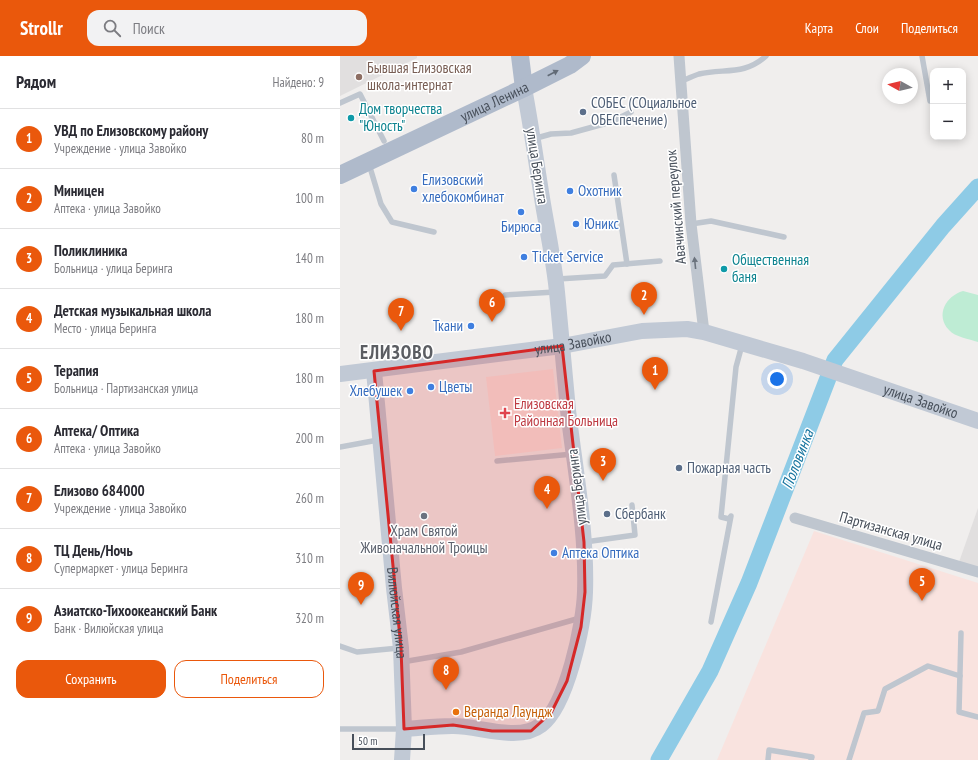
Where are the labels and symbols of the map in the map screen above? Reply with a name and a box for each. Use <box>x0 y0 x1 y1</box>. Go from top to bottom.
place label: Бывшая Елизовская школа-интернат <box>367 58 472 94</box>
north arrow <box>882 68 918 104</box>
one-way arrow <box>548 70 559 76</box>
marker: Бывшая Елизовская школа-интернат <box>354 72 364 82</box>
street label: улица Ленина <box>457 77 532 126</box>
place label: СОБЕС (СОциальное ОБЕСпечение) <box>591 93 697 129</box>
place label: Дом творчества "Юность" <box>359 99 442 135</box>
marker: СОБЕС (СОциальное ОБЕСпечение) <box>578 107 588 117</box>
marker: Дом творчества "Юность" <box>346 113 356 123</box>
street label: улица Беринга <box>522 126 553 205</box>
street label: Авачинский переулок <box>661 149 690 265</box>
place label: Елизовский хлебокомбинат <box>422 170 504 206</box>
place label: Охотник <box>578 181 622 200</box>
marker: Елизовский хлебокомбинат <box>409 184 419 194</box>
marker: Охотник <box>565 186 575 196</box>
marker: Бирюса <box>516 207 526 217</box>
place label: Юникс <box>584 214 620 233</box>
place label: Бирюса <box>501 217 541 236</box>
marker: Юникс <box>571 219 581 229</box>
place label: Ticket Service <box>532 247 604 266</box>
place label: Общественная баня <box>732 250 809 286</box>
marker: Ticket Service <box>519 252 529 262</box>
one-way arrow <box>692 257 699 269</box>
marker: Общественная баня <box>719 264 729 274</box>
pin: 2 <box>631 282 657 315</box>
pin: 6 <box>479 289 505 322</box>
pin: 7 <box>388 298 414 331</box>
place label: Ткани <box>433 316 463 335</box>
marker: Ткани <box>466 321 476 331</box>
street label: улица Завойко <box>533 327 613 358</box>
district label: ЕЛИЗОВО <box>360 340 434 364</box>
pin: 1 <box>642 357 668 390</box>
your location <box>767 369 787 389</box>
place label: Цветы <box>439 377 472 396</box>
street label: улица Завойко <box>881 379 961 422</box>
place label: Хлебушек <box>350 381 402 400</box>
marker: Цветы <box>426 382 436 392</box>
marker: Хлебушек <box>405 386 415 396</box>
place label: Елизовская Районная Больница <box>514 394 618 430</box>
marker: Елизовская Районная Больница <box>499 407 511 419</box>
water label: Половинка <box>777 425 818 491</box>
street label: улица Беринга <box>562 448 591 526</box>
pin: 3 <box>590 448 616 481</box>
place label: Пожарная часть <box>687 458 771 477</box>
marker: Пожарная часть <box>674 463 684 473</box>
pin: 4 <box>534 476 560 509</box>
place label: Сбербанк <box>615 504 666 523</box>
street label: Партизанская улица <box>837 507 945 554</box>
marker: Сбербанк <box>602 509 612 519</box>
marker: Храм Святой Живоначальной Троицы <box>419 511 429 521</box>
place label: Храм Святой Живоначальной Троицы <box>359 521 488 557</box>
place label: Аптека Оптика <box>562 543 639 562</box>
marker: Аптека Оптика <box>549 548 559 558</box>
street label: Вилюйская улица <box>383 566 411 659</box>
pin: 5 <box>909 568 935 601</box>
pin: 9 <box>348 572 374 605</box>
pin: 8 <box>433 657 459 690</box>
place label: Веранда Лаундж <box>464 702 553 721</box>
marker: Веранда Лаундж <box>451 707 461 717</box>
scale bar <box>352 732 425 751</box>

